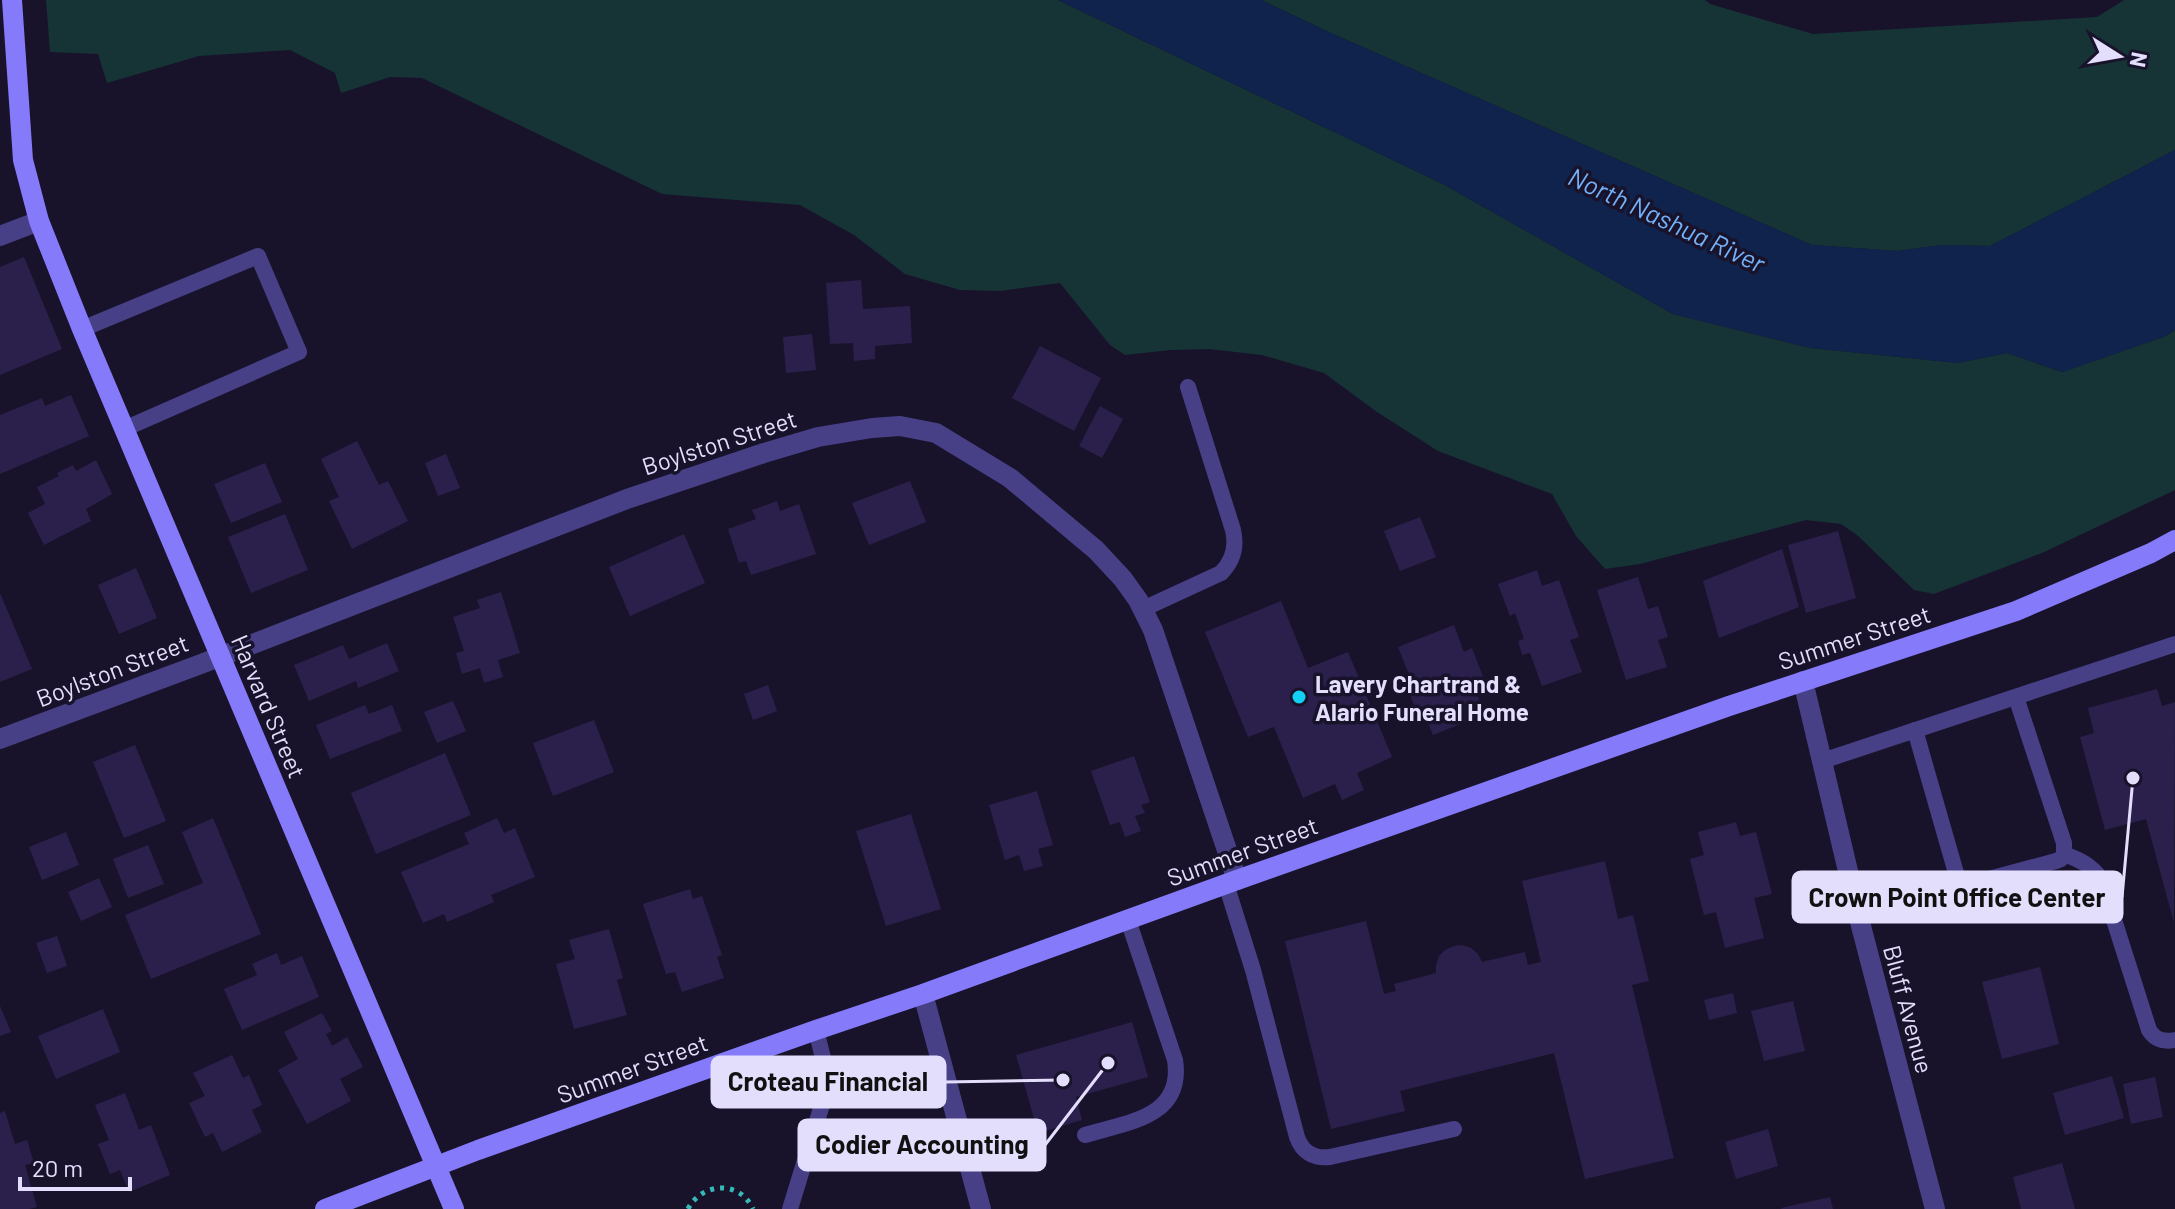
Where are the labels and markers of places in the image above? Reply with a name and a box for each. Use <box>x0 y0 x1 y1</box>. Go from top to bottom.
place label: Lavery Chartrand & Alario Funeral Home <box>1315 669 1529 726</box>
marker: Lavery Chartrand & Alario Funeral Home <box>1290 688 1308 706</box>
callout: Crown Point Office Center <box>1793 872 2122 922</box>
callout: Croteau Financial <box>712 1057 945 1107</box>
callout: Codier Accounting <box>799 1120 1045 1170</box>

